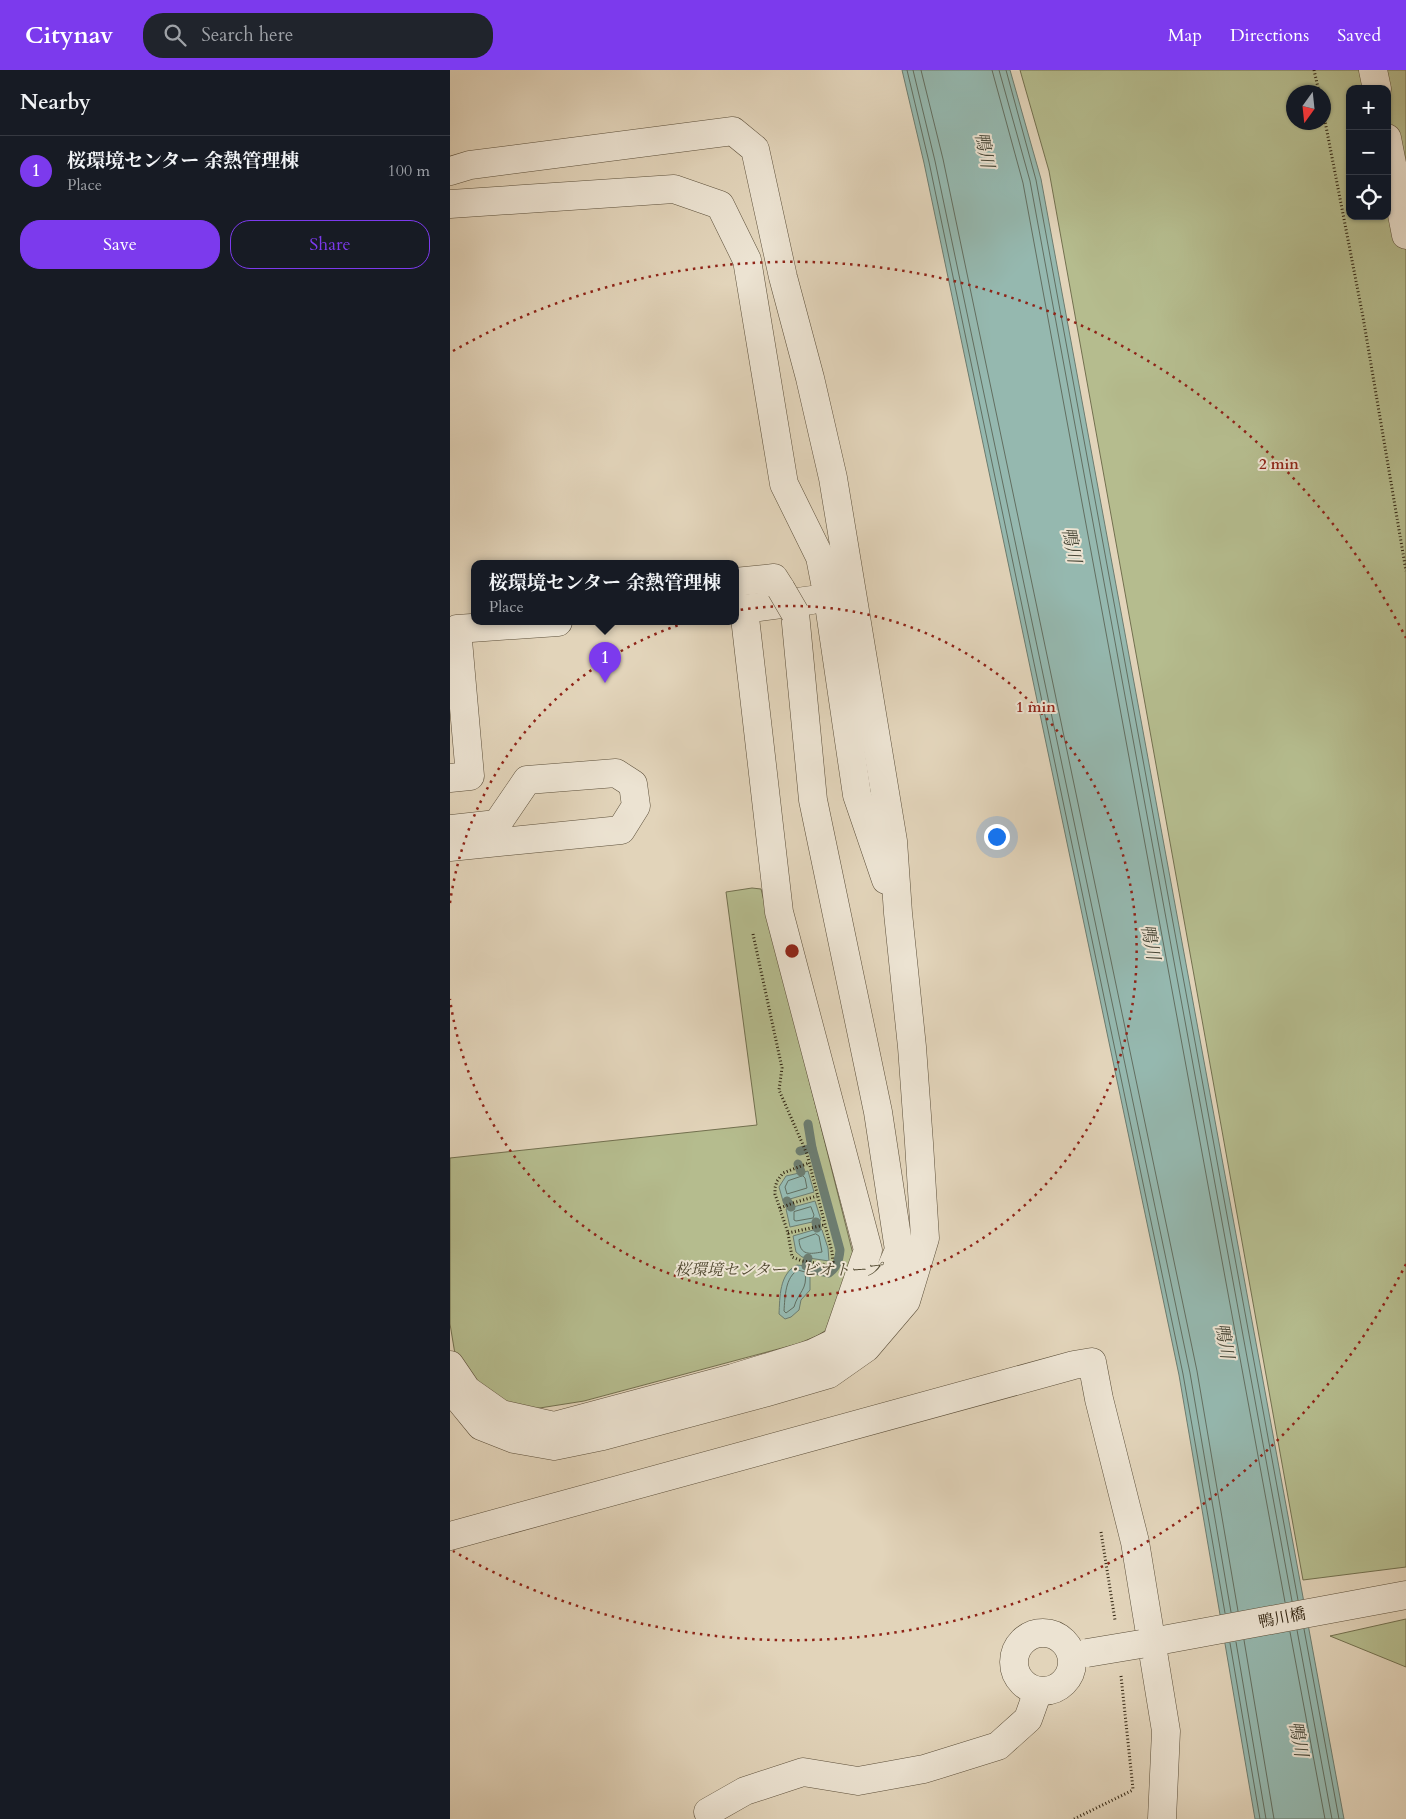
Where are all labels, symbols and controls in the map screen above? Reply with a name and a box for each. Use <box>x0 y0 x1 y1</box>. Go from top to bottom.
search box <box>143 13 493 58</box>
text: Citynav <box>25 19 113 52</box>
icon: search <box>161 21 189 49</box>
text: Search here <box>201 22 293 48</box>
text: Map <box>1168 23 1202 48</box>
text: Directions <box>1230 23 1309 48</box>
text: Saved <box>1337 23 1381 48</box>
north arrow <box>1286 85 1331 130</box>
map controls <box>1346 85 1391 220</box>
button: + <box>1346 85 1391 130</box>
text: Nearby <box>20 88 91 117</box>
water label: 鴨川 <box>968 130 1000 172</box>
button: − <box>1346 130 1391 175</box>
text: 桜環境センター 余熱管理棟 <box>67 148 299 174</box>
text: 1 <box>32 160 40 182</box>
text: 100 m <box>388 160 430 182</box>
text: Place <box>67 174 102 196</box>
button: locate <box>1346 175 1391 220</box>
button: Save <box>20 220 220 269</box>
button: Share <box>230 220 430 269</box>
text: 2 min <box>1259 454 1299 474</box>
water label: 鴨川 <box>1055 525 1087 567</box>
popup <box>471 560 739 625</box>
text: 桜環境センター 余熱管理棟 <box>489 570 721 596</box>
text: Place <box>489 596 524 618</box>
pin: 1 <box>589 642 621 683</box>
text: 1 min <box>1016 697 1056 717</box>
your location <box>984 824 1010 850</box>
water label: 鴨川 <box>1134 922 1166 964</box>
centre of rings <box>783 942 801 960</box>
park label: 桜環境センター・ビオトープ <box>675 1259 884 1281</box>
water label: 鴨川 <box>1208 1321 1240 1363</box>
street label: 鴨川橋 <box>1256 1603 1308 1633</box>
water label: 鴨川 <box>1282 1719 1314 1761</box>

